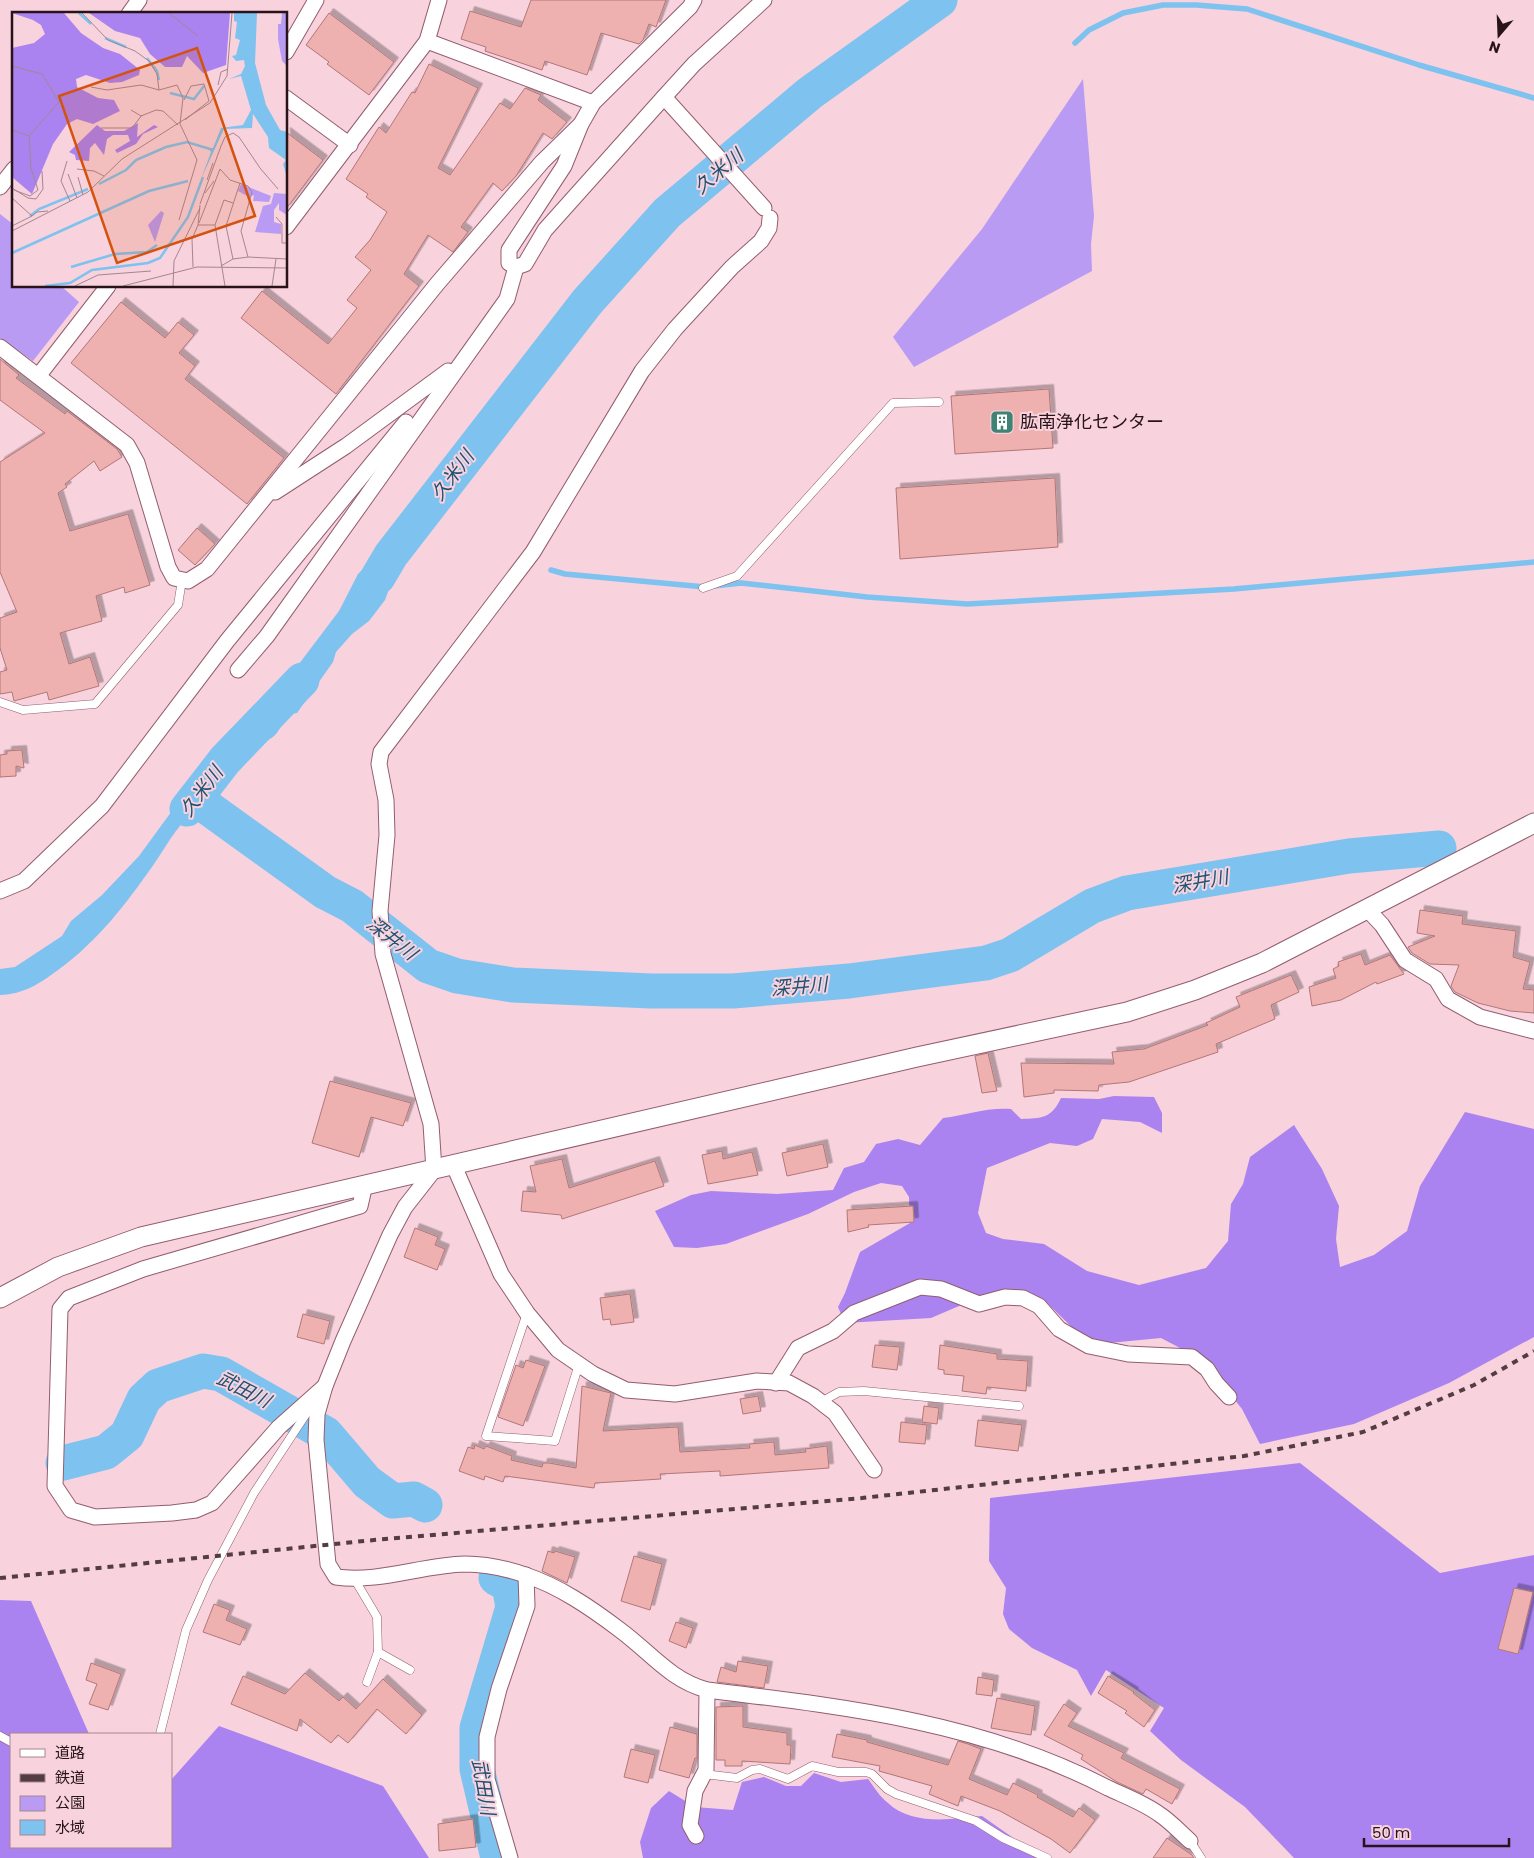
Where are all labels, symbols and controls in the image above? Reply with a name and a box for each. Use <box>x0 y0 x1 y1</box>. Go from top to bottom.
north arrow <box>1474 10 1524 60</box>
inset map <box>12 12 288 288</box>
text: N <box>1487 36 1503 58</box>
water label: 久米川 <box>688 141 750 200</box>
building icon: 肱南浄化センター <box>989 409 1015 435</box>
place label: 肱南浄化センター <box>1020 409 1164 434</box>
water label: 久米川 <box>424 443 482 506</box>
water label: 久米川 <box>173 759 231 822</box>
water label: 深井川 <box>1170 863 1232 900</box>
water label: 深井川 <box>361 910 424 968</box>
water label: 深井川 <box>769 970 831 1002</box>
water label: 武田川 <box>212 1364 277 1415</box>
legend <box>10 1733 172 1848</box>
text: 道路 <box>55 1742 85 1763</box>
water label: 武田川 <box>465 1757 502 1819</box>
text: 鉄道 <box>55 1767 85 1788</box>
text: 公園 <box>55 1792 85 1813</box>
scale bar <box>1364 1816 1509 1848</box>
text: 水域 <box>55 1817 85 1838</box>
text: 50 m <box>1372 1822 1410 1843</box>

